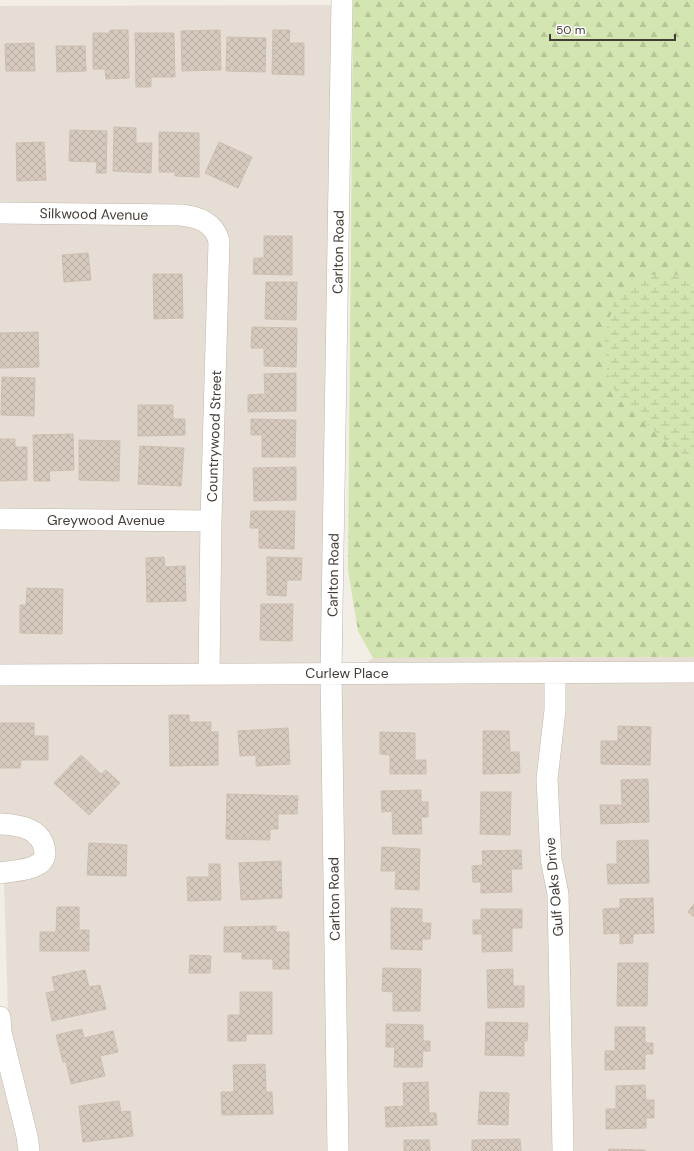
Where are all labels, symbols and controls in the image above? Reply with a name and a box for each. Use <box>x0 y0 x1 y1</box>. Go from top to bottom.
scale bar <box>550 16 675 42</box>
text: 50 m <box>556 22 585 38</box>
street label: Silkwood Avenue <box>39 204 149 224</box>
street label: Carlton Road <box>328 210 348 294</box>
street label: Countrywood Street <box>203 370 225 502</box>
street label: Greywood Avenue <box>47 511 165 529</box>
street label: Carlton Road <box>323 533 343 617</box>
street label: Curlew Place <box>305 664 389 682</box>
street label: Gulf Oaks Drive <box>541 837 567 937</box>
street label: Carlton Road <box>324 857 344 941</box>

